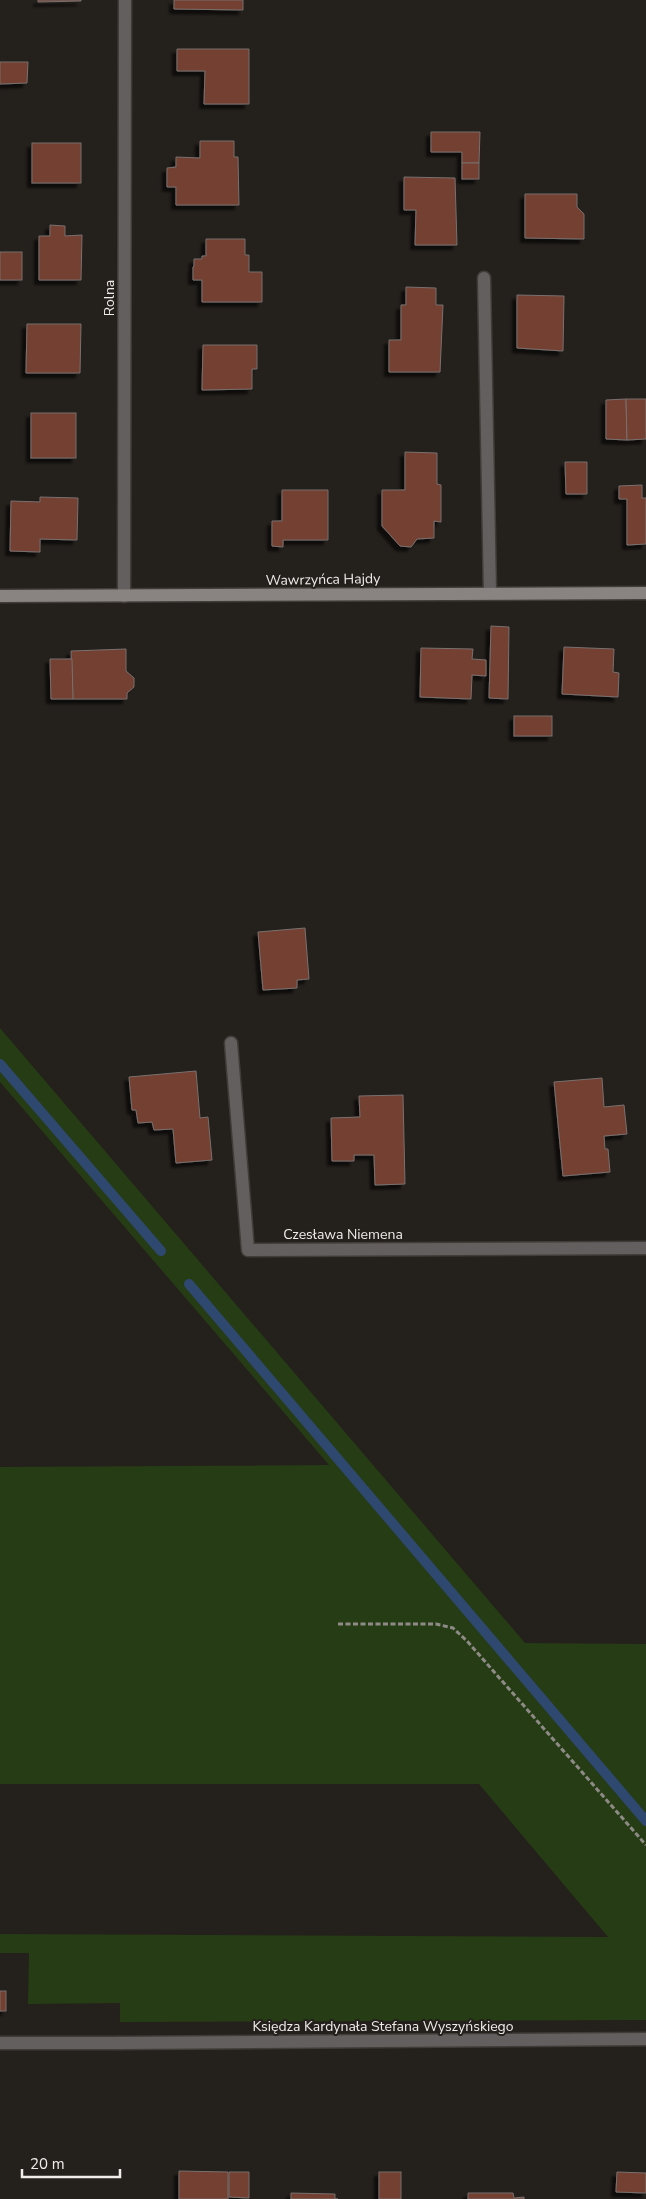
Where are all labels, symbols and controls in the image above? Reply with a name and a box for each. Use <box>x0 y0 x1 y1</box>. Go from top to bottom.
street label: Rolna <box>100 280 119 316</box>
street label: Wawrzyńca Hajdy <box>266 569 381 590</box>
street label: Czesława Niemena <box>283 1225 403 1244</box>
street label: Księdza Kardynała Stefana Wyszyńskiego <box>252 2017 514 2036</box>
scale bar <box>22 2146 120 2178</box>
text: 20 m <box>30 2154 65 2174</box>

